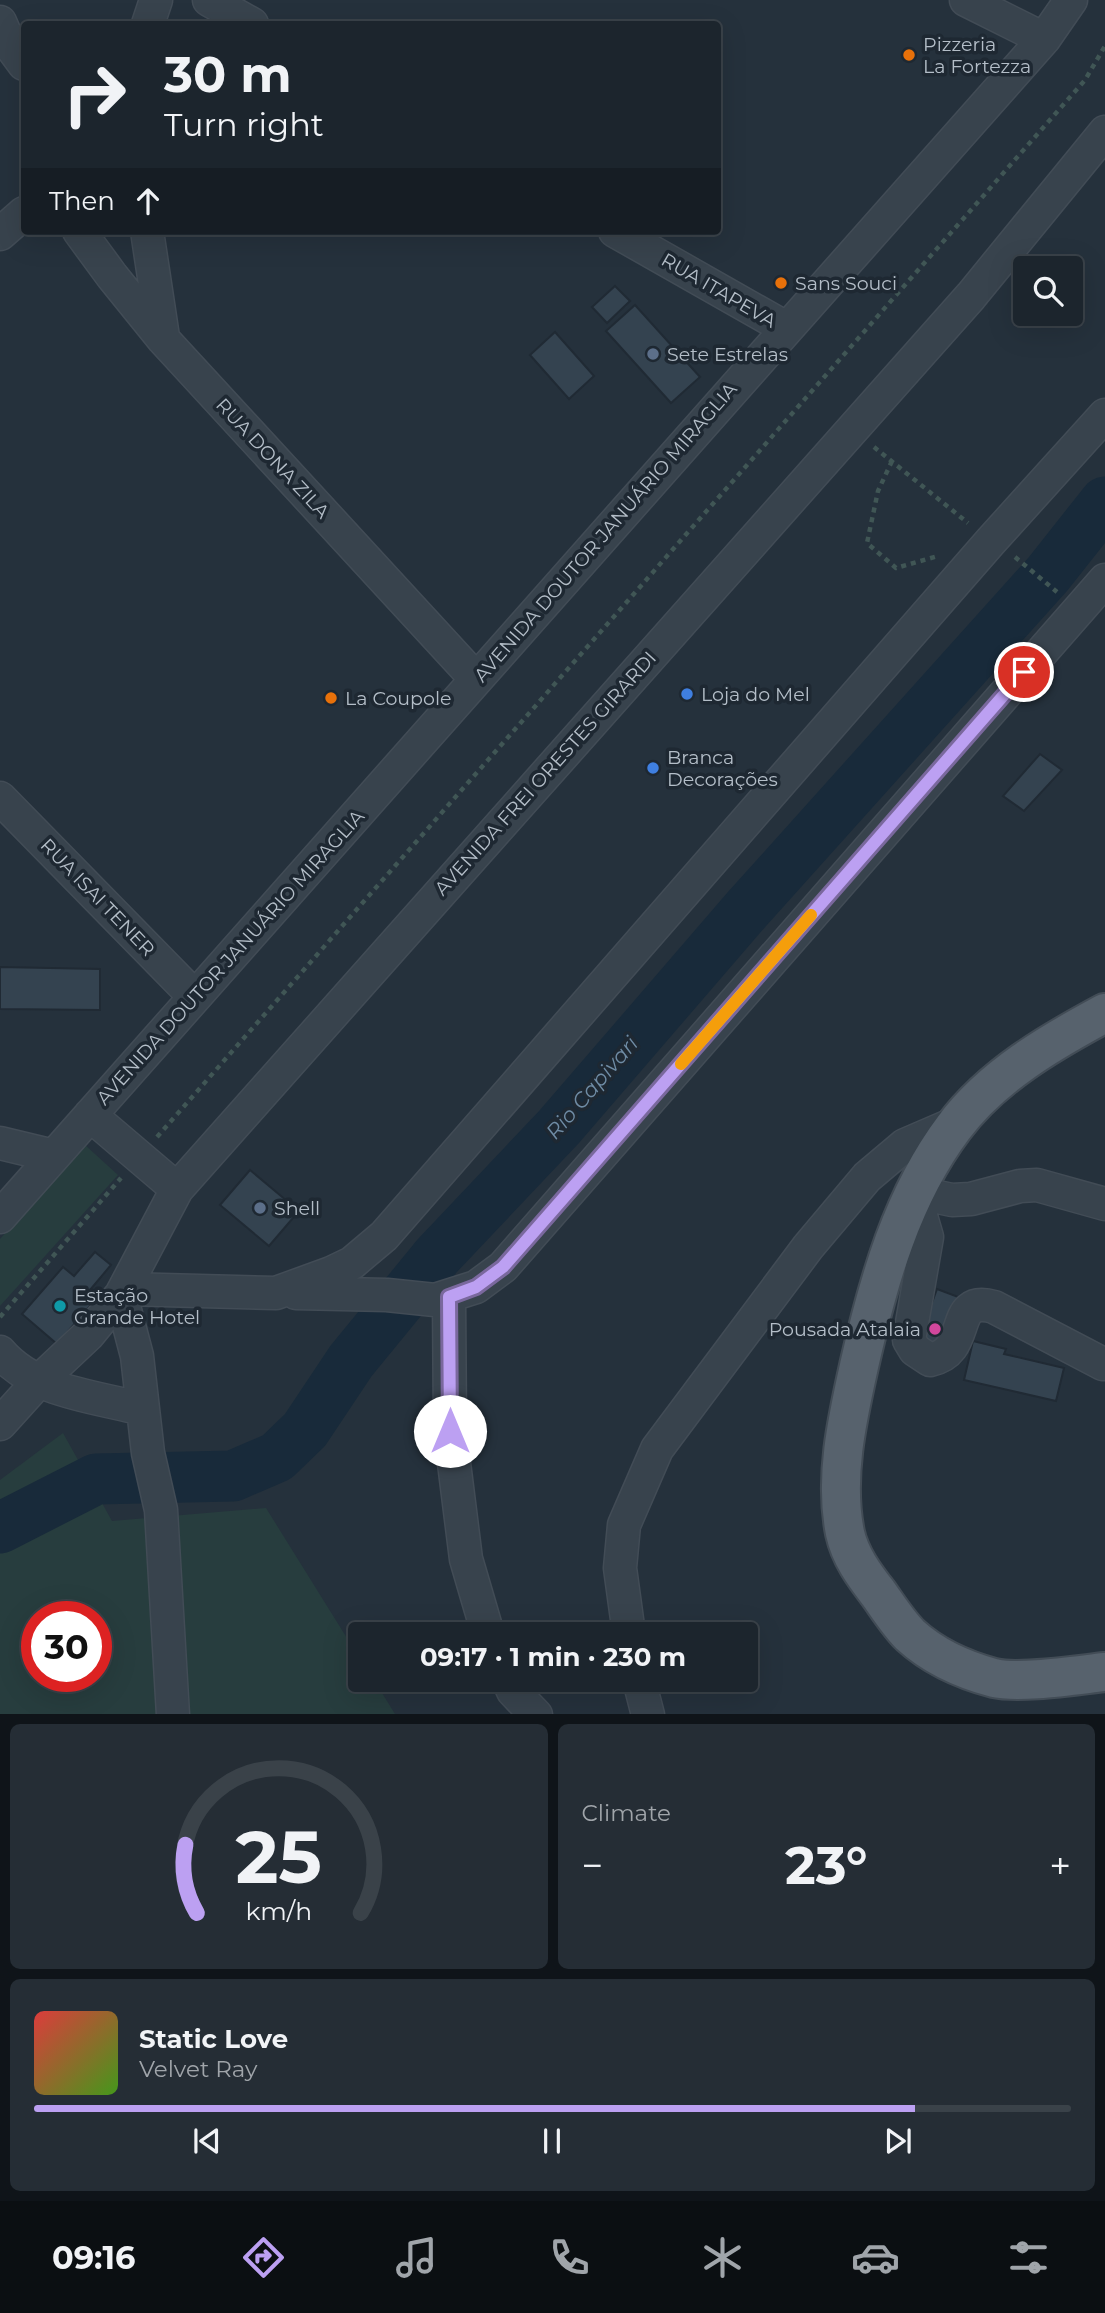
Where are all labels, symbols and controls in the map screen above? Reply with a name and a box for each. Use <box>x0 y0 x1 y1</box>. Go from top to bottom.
place label: Pizzeria La Fortezza <box>923 33 1031 78</box>
text: 30 m <box>164 45 292 104</box>
marker: Pizzeria La Fortezza <box>901 47 917 63</box>
icon: right <box>49 49 140 140</box>
text: Turn right <box>164 105 324 144</box>
icon: ahead <box>129 182 167 220</box>
text: Then <box>49 185 115 217</box>
street label: RUA ITAPEVA <box>657 248 781 333</box>
map controls <box>1013 256 1083 326</box>
button: search <box>1013 256 1083 326</box>
place label: Sans Souci <box>795 272 897 295</box>
marker: Sans Souci <box>773 275 789 291</box>
place label: Sete Estrelas <box>667 343 788 366</box>
marker: Sete Estrelas <box>645 346 661 362</box>
street label: AVENIDA DOUTOR JANUÁRIO MIRAGLIA <box>469 378 742 687</box>
street label: RUA DONA ZILA <box>211 394 334 523</box>
pin <box>994 642 1054 702</box>
street label: AVENIDA FREI ORESTES GIRARDI <box>430 647 661 900</box>
icon: arrive <box>1005 653 1043 691</box>
place label: Loja do Mel <box>701 683 810 706</box>
marker: Loja do Mel <box>679 686 695 702</box>
place label: La Coupole <box>345 687 451 710</box>
marker: La Coupole <box>323 690 339 706</box>
place label: Branca Decorações <box>667 746 778 791</box>
marker: Branca Decorações <box>645 760 661 776</box>
street label: AVENIDA DOUTOR JANUÁRIO MIRAGLIA <box>92 805 369 1110</box>
street label: RUA ISAI TENER <box>36 834 160 961</box>
water label: Rio Capivari <box>540 1031 643 1144</box>
place label: Shell <box>274 1197 320 1220</box>
marker: Shell <box>252 1200 268 1216</box>
place label: Estação Grande Hotel <box>74 1284 200 1329</box>
marker: Estação Grande Hotel <box>52 1298 68 1314</box>
place label: Pousada Atalaia <box>769 1318 921 1341</box>
marker: Pousada Atalaia <box>927 1321 943 1337</box>
position arrow <box>413 1394 487 1468</box>
speed limit sign: 30 <box>21 1601 112 1692</box>
text: 09:17 · 1 min · 230 m <box>420 1641 686 1673</box>
text: Climate <box>582 1799 671 1827</box>
text: 25 <box>236 1813 322 1901</box>
text: 23° <box>785 1834 867 1897</box>
text: − <box>582 1842 603 1889</box>
text: + <box>1049 1842 1071 1889</box>
text: km/h <box>245 1895 312 1925</box>
text: Static Love <box>139 2023 288 2055</box>
text: Velvet Ray <box>139 2055 257 2083</box>
icon: previous <box>188 2122 226 2160</box>
icon: pause <box>533 2122 571 2160</box>
icon: next <box>879 2122 917 2160</box>
icon: directions <box>239 2233 288 2282</box>
icon: music <box>392 2233 441 2282</box>
icon: phone <box>545 2233 594 2282</box>
icon: climate <box>698 2233 747 2282</box>
icon: car <box>851 2233 900 2282</box>
icon: filters <box>1004 2233 1053 2282</box>
text: 09:16 <box>52 2238 135 2277</box>

